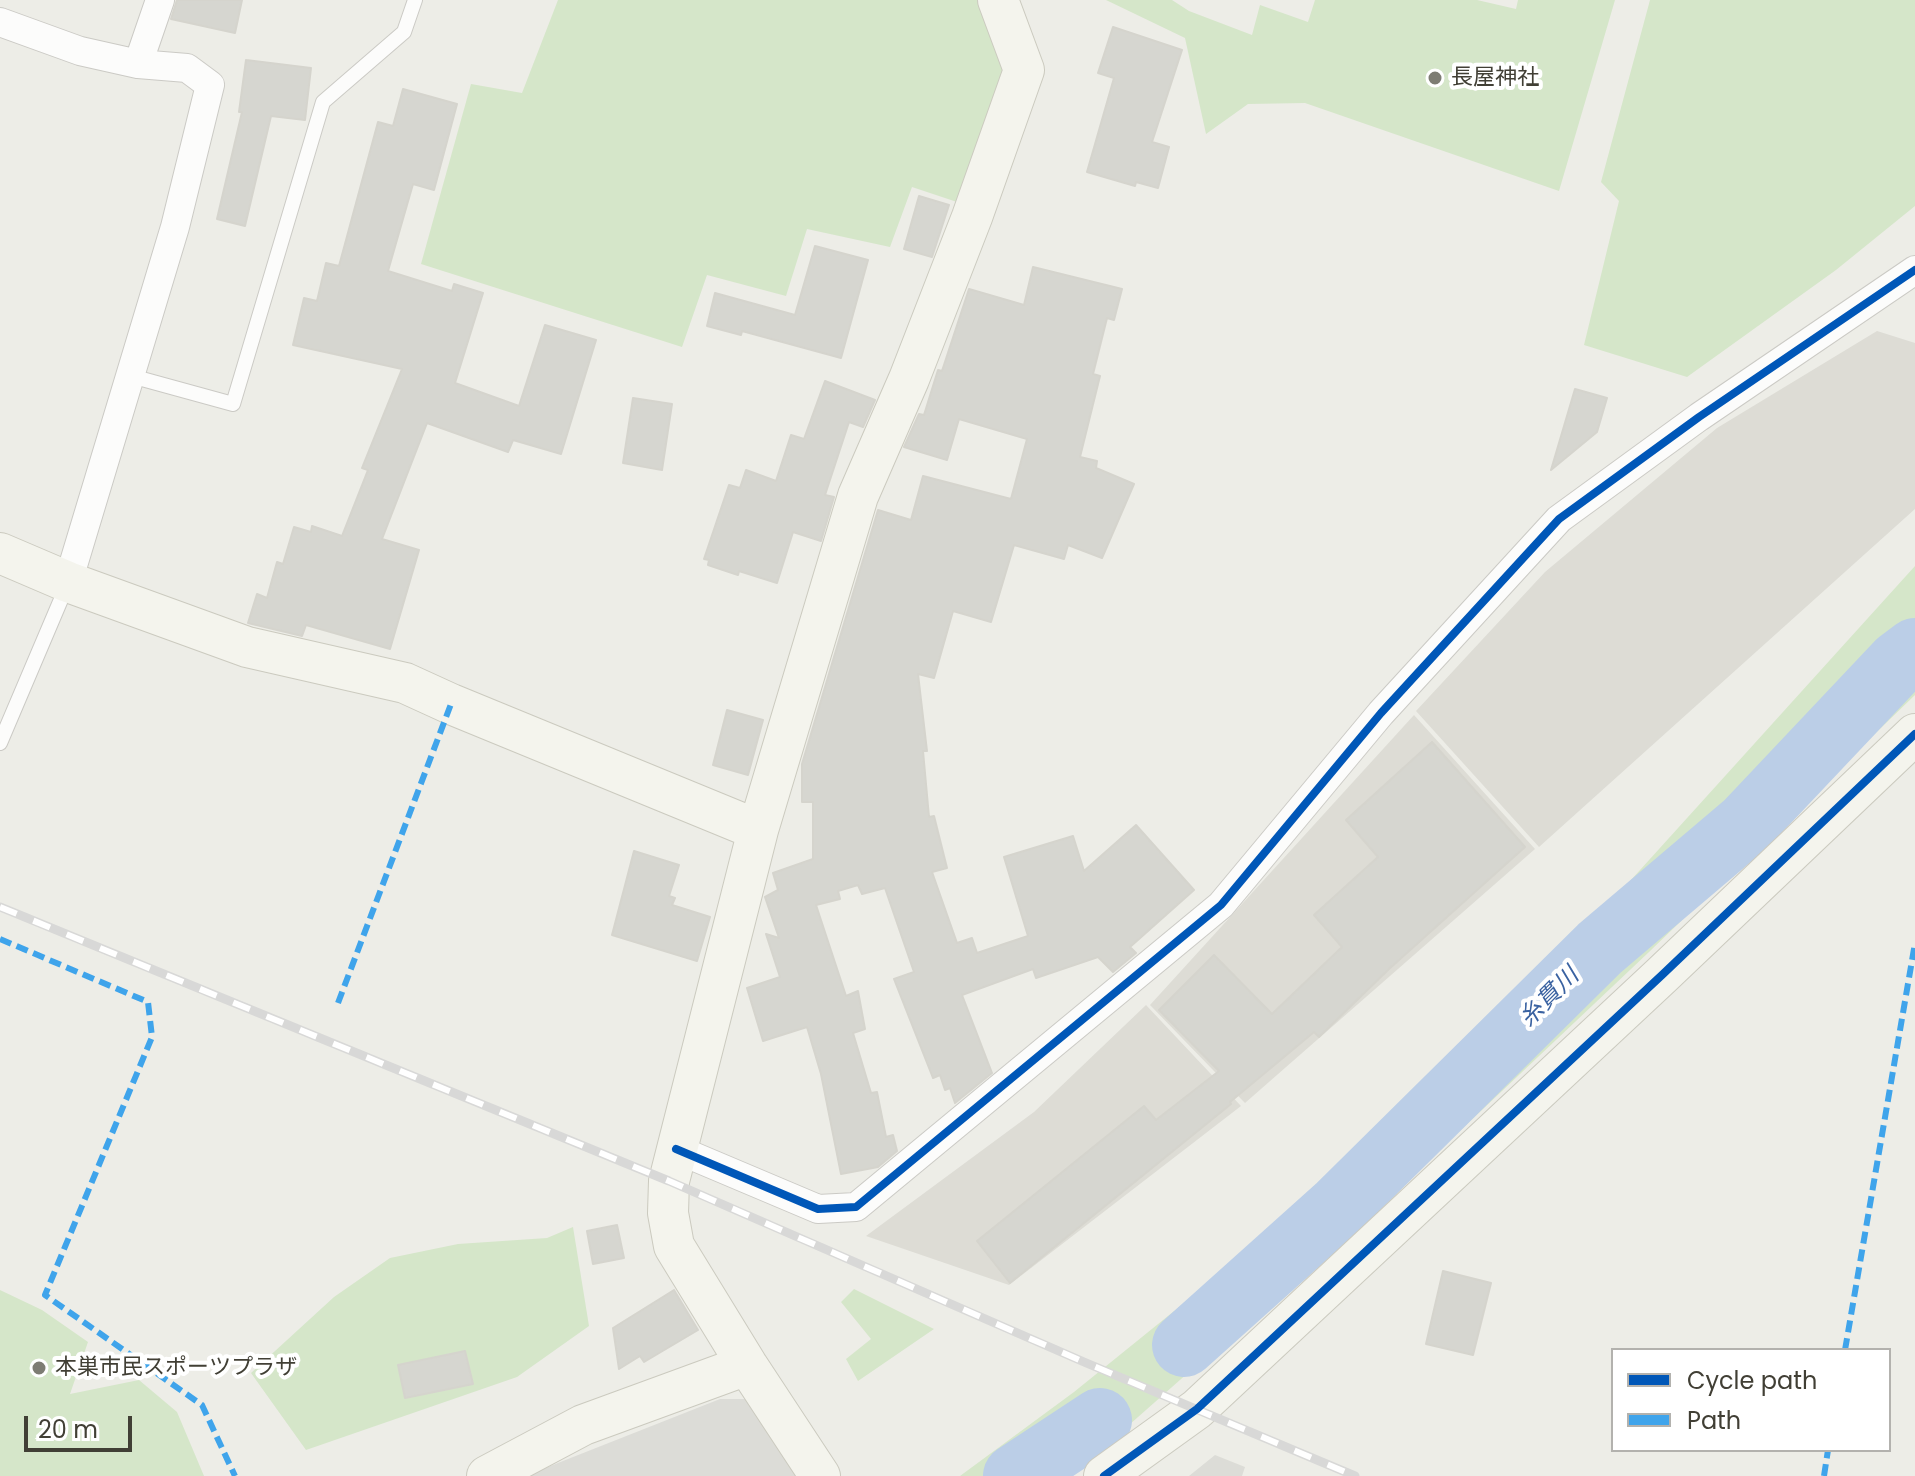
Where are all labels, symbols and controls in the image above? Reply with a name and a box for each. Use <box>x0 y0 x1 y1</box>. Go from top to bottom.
place label: 長屋神社 <box>1451 65 1539 91</box>
marker: 長屋神社 <box>1426 69 1444 87</box>
water label: 糸貫川 <box>1514 962 1586 1034</box>
legend <box>1611 1348 1891 1452</box>
place label: 本巣市民スポーツプラザ <box>55 1355 297 1381</box>
marker: 本巣市民スポーツプラザ <box>30 1359 48 1377</box>
text: Cycle path <box>1687 1364 1817 1397</box>
scale bar <box>28 1400 136 1450</box>
text: Path <box>1687 1404 1741 1437</box>
text: 20 m <box>38 1413 98 1446</box>

